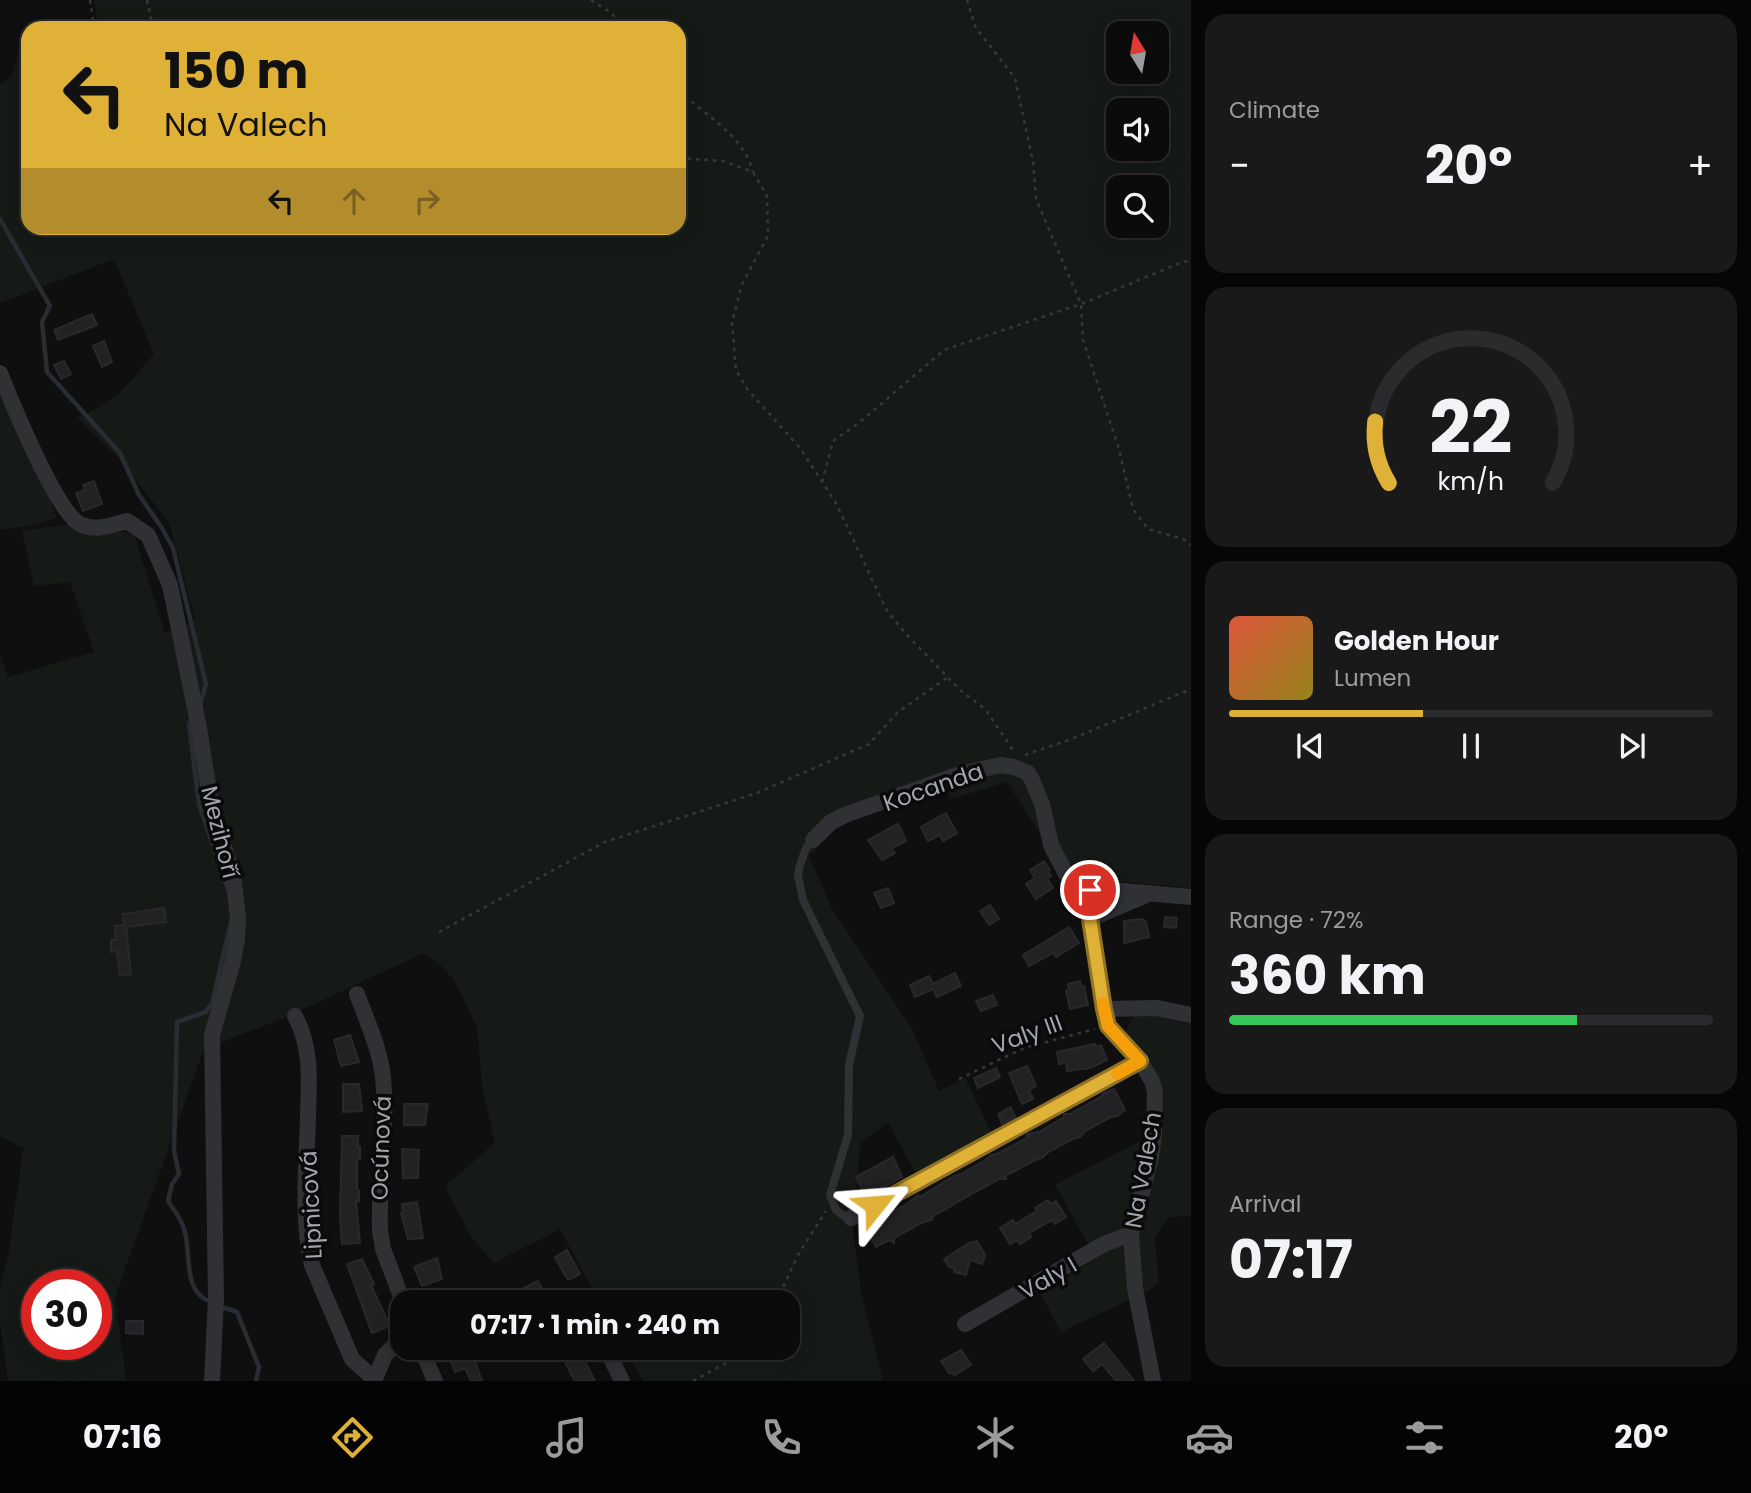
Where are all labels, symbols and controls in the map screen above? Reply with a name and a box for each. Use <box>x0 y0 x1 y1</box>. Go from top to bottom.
north arrow <box>1106 21 1169 84</box>
map controls <box>1106 21 1169 238</box>
text: 150 m <box>164 37 309 105</box>
icon: left <box>49 49 140 140</box>
text: Climate <box>1229 94 1320 126</box>
button: sound <box>1106 98 1169 161</box>
text: Na Valech <box>164 102 328 147</box>
text: 20° <box>1425 129 1512 202</box>
text: − <box>1229 139 1250 192</box>
text: + <box>1687 139 1713 192</box>
button: search <box>1106 175 1169 238</box>
icon: left <box>262 182 300 220</box>
icon: ahead <box>335 182 373 220</box>
icon: right <box>408 182 446 220</box>
text: 22 <box>1429 378 1513 479</box>
text: km/h <box>1438 464 1504 499</box>
text: Golden Hour <box>1334 623 1499 659</box>
text: Lumen <box>1334 662 1411 694</box>
icon: previous <box>1291 727 1329 765</box>
icon: pause <box>1452 727 1490 765</box>
icon: next <box>1613 727 1651 765</box>
street label: Kocanda <box>879 755 987 819</box>
street label: Mezihoří <box>193 783 247 882</box>
pin <box>1060 860 1120 920</box>
icon: arrive <box>1071 871 1109 909</box>
text: Range · 72% <box>1229 904 1363 936</box>
text: 360 km <box>1229 939 1426 1012</box>
street label: Valy III <box>987 1007 1067 1061</box>
street label: Ocúnová <box>363 1095 399 1201</box>
street label: Na Valech <box>1117 1109 1169 1231</box>
street label: Lipnicová <box>292 1150 330 1260</box>
position arrow <box>838 1168 912 1242</box>
text: Arrival <box>1229 1188 1301 1220</box>
text: 07:17 <box>1229 1223 1353 1296</box>
street label: Valy I <box>1013 1249 1083 1307</box>
speed limit sign: 30 <box>21 1269 112 1360</box>
text: 07:17 · 1 min · 240 m <box>470 1307 720 1343</box>
icon: directions <box>328 1413 377 1462</box>
icon: music <box>542 1413 591 1462</box>
icon: phone <box>757 1413 806 1462</box>
icon: climate <box>971 1413 1020 1462</box>
icon: car <box>1185 1413 1234 1462</box>
icon: filters <box>1400 1413 1449 1462</box>
text: 07:16 <box>83 1414 162 1459</box>
text: 20° <box>1614 1414 1668 1459</box>

